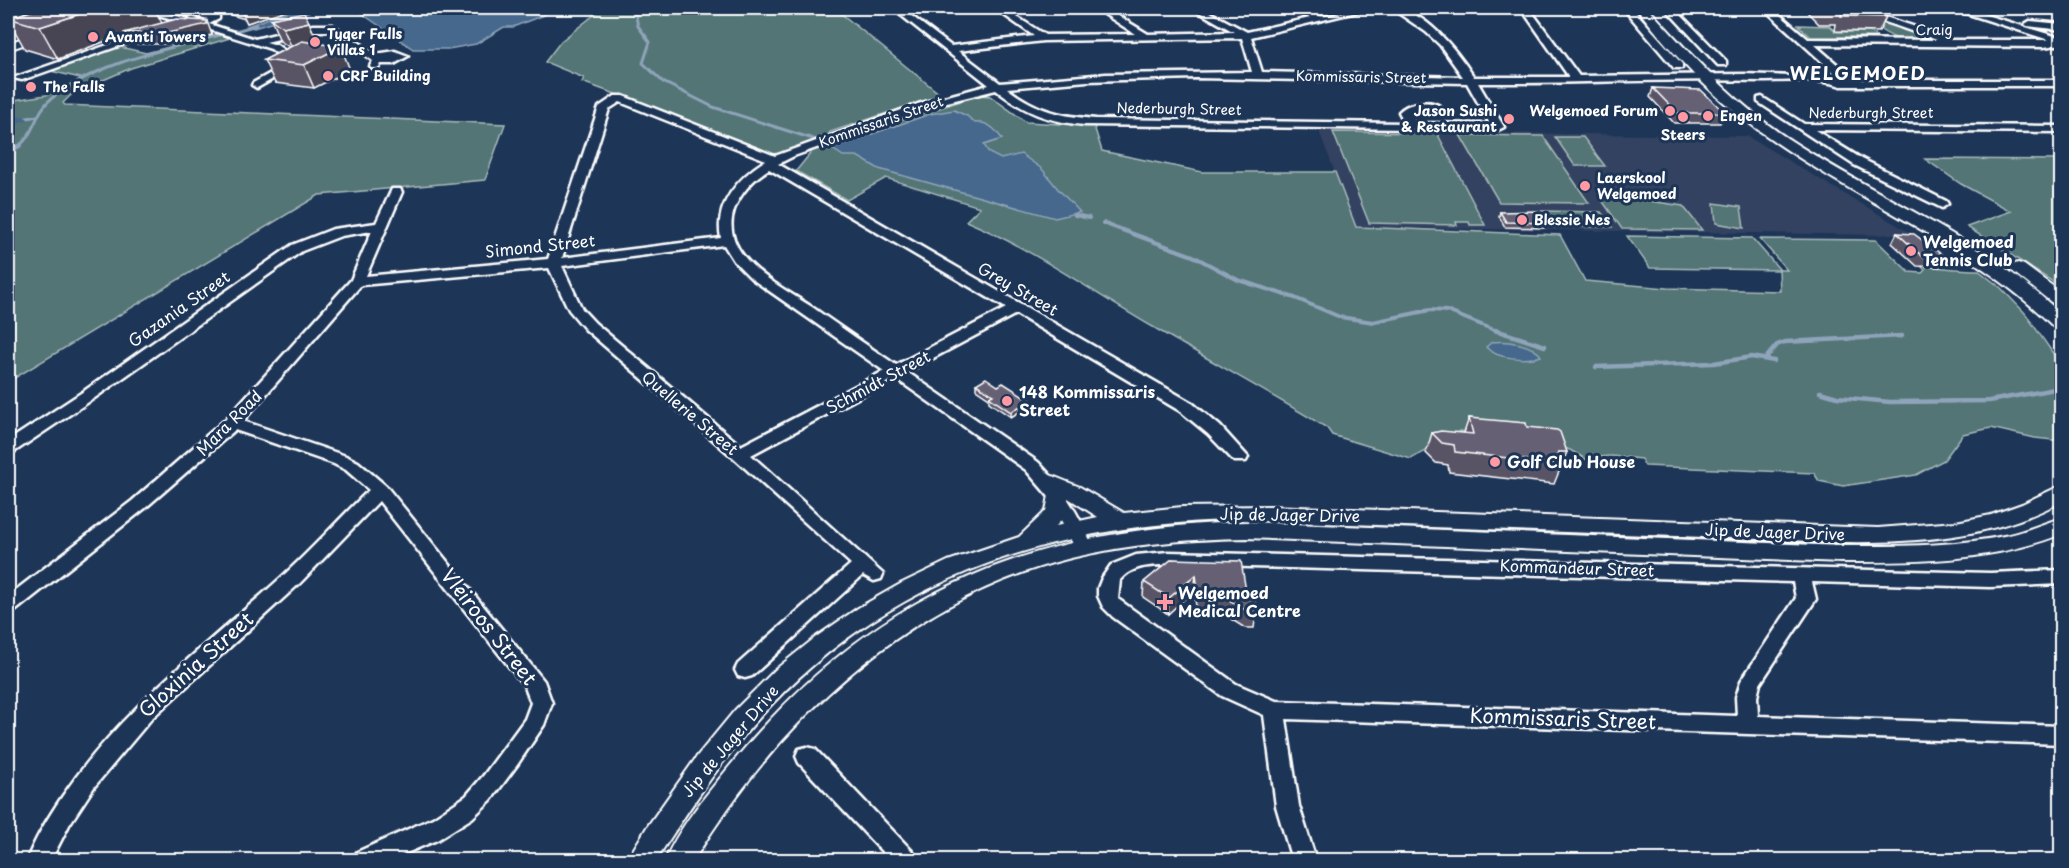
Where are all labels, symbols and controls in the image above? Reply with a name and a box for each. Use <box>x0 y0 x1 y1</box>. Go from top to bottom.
street label: Craig <box>1915 19 1953 40</box>
place label: Tyger Falls Villas 1 <box>327 23 402 60</box>
place label: Avanti Towers <box>105 26 206 47</box>
marker: Avanti Towers <box>86 30 100 44</box>
marker: Tyger Falls Villas 1 <box>308 35 322 49</box>
district label: WELGEMOED <box>1790 59 1926 86</box>
place label: CRF Building <box>340 65 430 86</box>
street label: Kommissaris Street <box>1296 65 1427 88</box>
marker: CRF Building <box>321 69 335 83</box>
place label: The Falls <box>43 76 105 97</box>
marker: The Falls <box>24 80 38 94</box>
street label: Kommissaris Street <box>816 90 946 153</box>
street label: Nederburgh Street <box>1116 97 1242 120</box>
place label: Jason Sushi & Restaurant <box>1401 100 1497 137</box>
place label: Welgemoed Forum <box>1529 100 1658 121</box>
street label: Nederburgh Street <box>1809 102 1934 123</box>
marker: Welgemoed Forum <box>1663 104 1677 118</box>
place label: Engen <box>1720 105 1762 126</box>
marker: Engen <box>1701 109 1715 123</box>
marker: Steers <box>1676 110 1690 124</box>
marker: Jason Sushi & Restaurant <box>1502 112 1516 126</box>
place label: Steers <box>1661 124 1706 145</box>
place label: Laerskool Welgemoed <box>1597 167 1677 204</box>
marker: Laerskool Welgemoed <box>1578 179 1592 193</box>
place label: Blessie Nes <box>1534 209 1610 230</box>
marker: Blessie Nes <box>1515 213 1529 227</box>
street label: Simond Street <box>484 227 596 263</box>
place label: Welgemoed Tennis Club <box>1923 229 2014 271</box>
marker: Welgemoed Tennis Club <box>1904 244 1918 258</box>
street label: Grey Street <box>974 255 1064 321</box>
street label: Gazania Street <box>123 264 235 352</box>
street label: Schmidt Street <box>821 343 935 419</box>
street label: Quellerie Street <box>637 365 745 460</box>
place label: 148 Kommissaris Street <box>1019 379 1156 421</box>
street label: Mara Road <box>190 384 267 461</box>
marker: 148 Kommissaris Street <box>1000 394 1014 408</box>
place label: Golf Club House <box>1507 449 1636 473</box>
marker: Golf Club House <box>1488 455 1502 469</box>
street label: Jip de Jager Drive <box>1220 501 1360 527</box>
street label: Jip de Jager Drive <box>1705 517 1845 545</box>
street label: Kommandeur Street <box>1499 552 1655 582</box>
street label: Vleiroos Street <box>435 562 545 691</box>
place label: Welgemoed Medical Centre <box>1178 580 1301 622</box>
marker: Welgemoed Medical Centre <box>1156 593 1174 611</box>
street label: Gloxinia Street <box>131 604 260 724</box>
street label: Jip de Jager Drive <box>675 679 783 802</box>
street label: Kommissaris Street <box>1469 700 1657 736</box>

